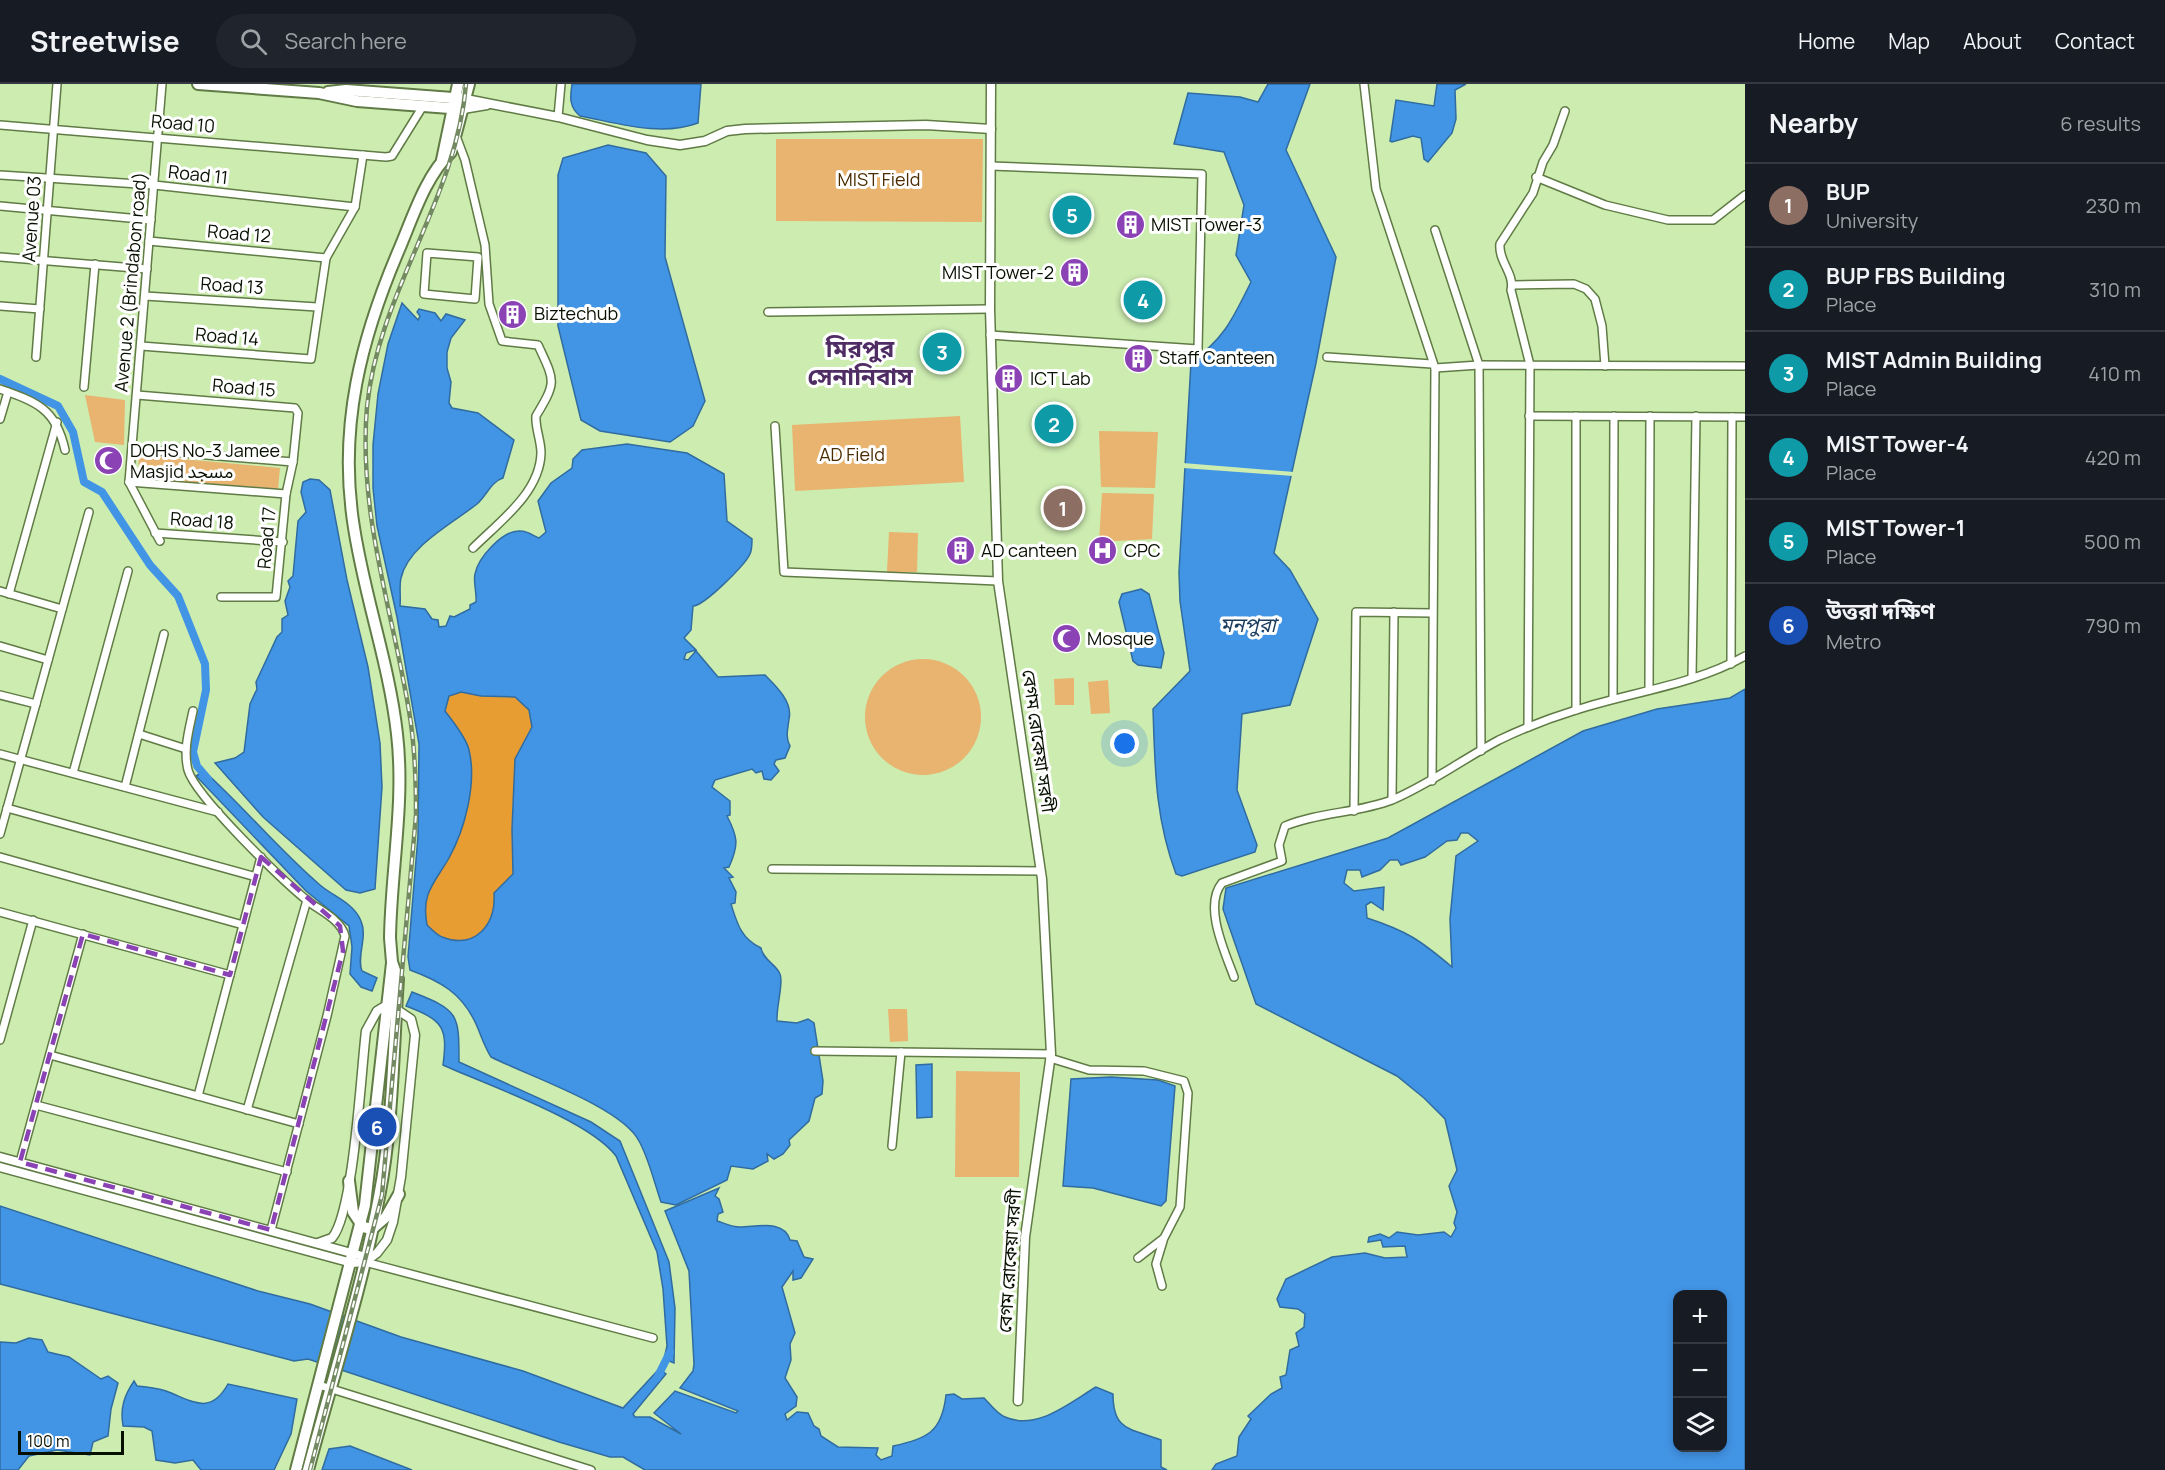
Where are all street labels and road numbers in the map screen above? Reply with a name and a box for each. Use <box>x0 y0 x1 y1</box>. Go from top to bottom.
street label: Road 10 <box>150 108 216 138</box>
street label: Road 11 <box>167 159 229 189</box>
street label: Avenue 2 (Brindabon road) <box>108 171 152 393</box>
street label: Avenue 03 <box>16 175 46 263</box>
street label: Road 12 <box>206 218 272 248</box>
street label: Road 13 <box>200 271 264 299</box>
street label: Road 14 <box>194 321 260 351</box>
street label: Road 15 <box>211 372 277 402</box>
street label: Road 18 <box>169 506 235 534</box>
street label: Road 17 <box>251 506 281 570</box>
street label: বেগম রোকেয়া সরণী <box>1017 668 1061 814</box>
street label: বেগম রোকেয়া সরণী <box>992 1188 1026 1334</box>

